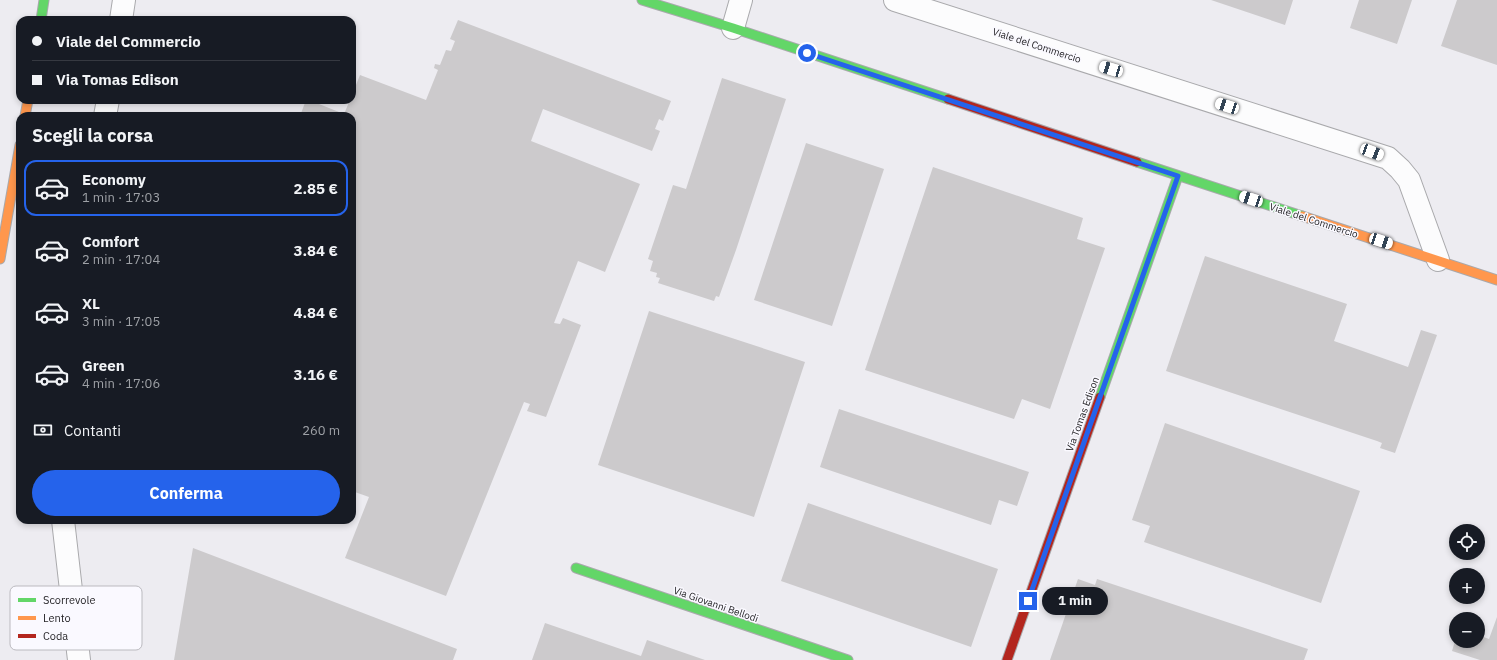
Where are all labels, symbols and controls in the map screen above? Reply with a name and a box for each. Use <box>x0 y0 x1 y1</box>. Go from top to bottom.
street label: Viale del Commercio <box>991 25 1083 66</box>
text: Viale del Commercio <box>56 32 201 51</box>
route start <box>798 44 816 62</box>
car <box>1098 60 1124 78</box>
text: Via Tomas Edison <box>56 70 179 89</box>
car <box>1214 97 1240 115</box>
text: Scegli la corsa <box>32 124 153 147</box>
car <box>1359 142 1385 162</box>
icon: car <box>34 170 70 206</box>
text: Economy <box>82 170 146 189</box>
text: 2.85 € <box>293 179 338 198</box>
text: 1 min · 17:03 <box>82 189 160 206</box>
car <box>1238 190 1264 208</box>
street label: Viale del Commercio <box>1268 200 1360 241</box>
icon: car <box>34 232 70 268</box>
text: Comfort <box>82 232 139 251</box>
car <box>1368 232 1394 250</box>
text: 3.84 € <box>293 241 338 260</box>
text: 2 min · 17:04 <box>82 251 160 268</box>
icon: car <box>34 294 70 330</box>
text: XL <box>82 294 100 313</box>
text: 4.84 € <box>293 303 338 322</box>
text: 3 min · 17:05 <box>82 313 160 330</box>
icon: car <box>34 356 70 392</box>
text: Green <box>82 356 125 375</box>
text: 3.16 € <box>293 365 338 384</box>
text: 4 min · 17:06 <box>82 375 160 392</box>
street label: Via Tomas Edison <box>1063 375 1102 453</box>
icon: cash <box>32 419 54 441</box>
text: Contanti <box>64 421 121 440</box>
text: 260 m <box>302 422 340 439</box>
button: Conferma <box>32 470 340 516</box>
map controls <box>1449 524 1485 648</box>
button: locate <box>1449 524 1485 560</box>
button: + <box>1449 568 1485 604</box>
street label: Via Giovanni Bellodi <box>672 584 760 625</box>
legend <box>10 586 142 650</box>
callout: 1 min <box>1042 587 1108 615</box>
route end <box>1019 592 1037 610</box>
text: 1 min <box>1058 592 1092 609</box>
text: Scorrevole <box>43 593 96 607</box>
text: Lento <box>43 611 71 625</box>
button: − <box>1449 612 1485 648</box>
text: Coda <box>43 629 68 643</box>

